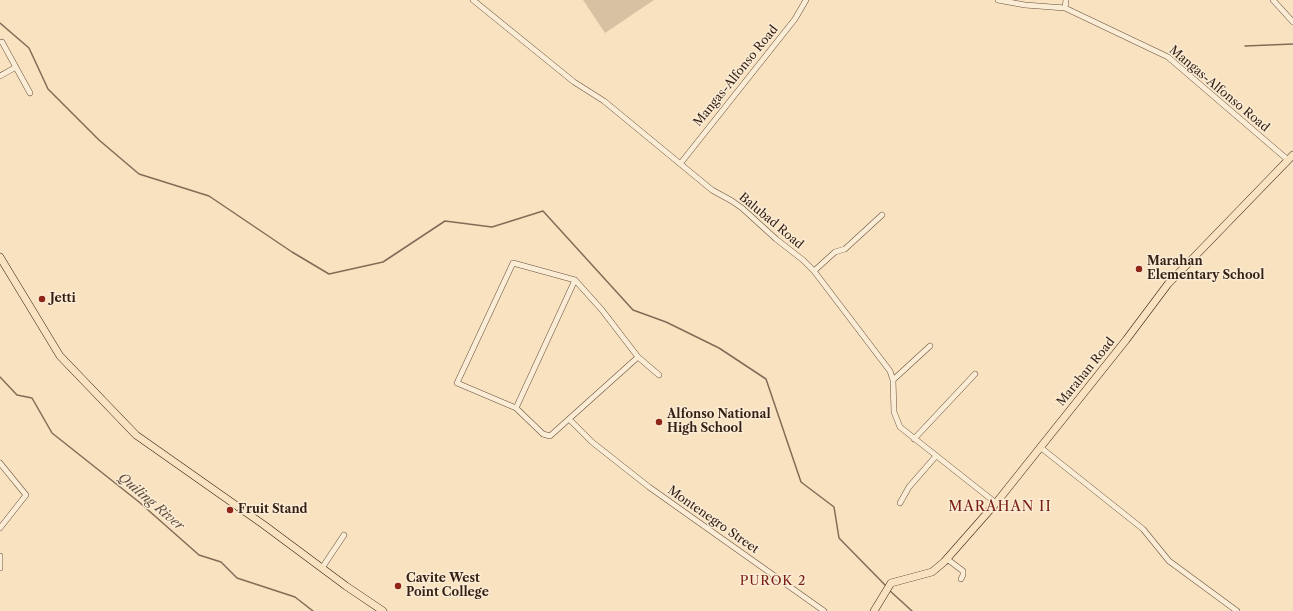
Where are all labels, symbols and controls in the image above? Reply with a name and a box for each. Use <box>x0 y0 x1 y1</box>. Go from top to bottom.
street label: Mangas-Alfonso Road <box>691 23 781 129</box>
street label: Mangas-Alfonso Road <box>1166 43 1272 135</box>
street label: Balubad Road <box>736 190 806 252</box>
place label: Marahan Elementary School <box>1147 255 1264 283</box>
marker: Marahan Elementary School <box>1134 264 1144 274</box>
place label: Jetti <box>50 292 76 306</box>
marker: Jetti <box>37 294 47 304</box>
street label: Marahan Road <box>1054 335 1118 409</box>
place label: Alfonso National High School <box>667 408 771 436</box>
marker: Alfonso National High School <box>654 417 664 427</box>
water label: Quiling River <box>115 470 187 534</box>
street label: Montenegro Street <box>665 483 761 557</box>
district label: MARAHAN II <box>948 499 1052 515</box>
place label: Fruit Stand <box>238 503 308 517</box>
marker: Fruit Stand <box>225 505 235 515</box>
place label: Cavite West Point College <box>406 572 489 600</box>
district label: PUROK 2 <box>740 573 806 589</box>
marker: Cavite West Point College <box>393 581 403 591</box>

